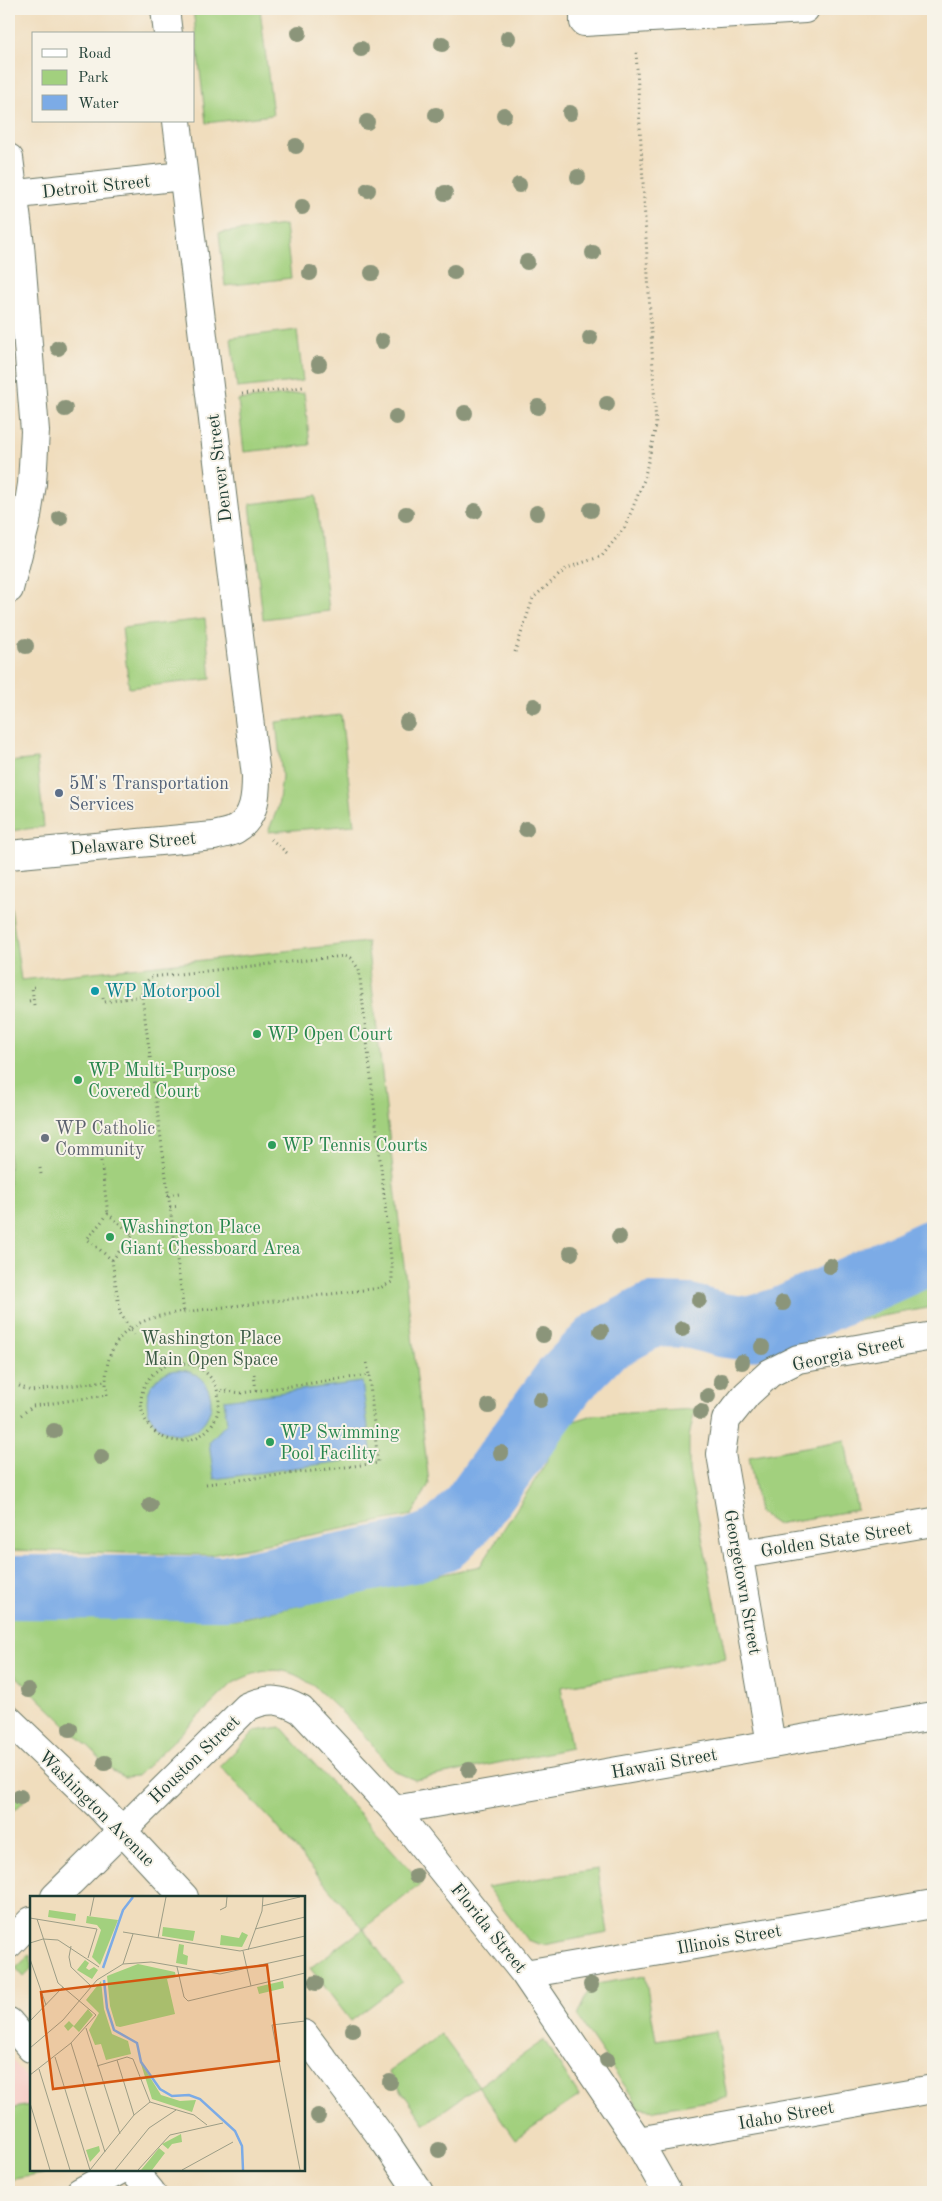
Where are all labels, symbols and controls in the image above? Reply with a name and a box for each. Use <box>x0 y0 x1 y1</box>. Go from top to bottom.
legend <box>32 32 195 122</box>
text: Road <box>78 47 112 62</box>
text: Park <box>78 71 109 86</box>
text: Water <box>78 97 119 112</box>
street label: Detroit Street <box>41 172 151 202</box>
street label: Denver Street <box>204 413 236 523</box>
place label: 5M's Transportation Services <box>69 775 229 814</box>
marker: 5M's Transportation Services <box>53 787 65 799</box>
street label: Delaware Street <box>69 830 197 858</box>
place label: WP Motorpool <box>105 983 220 1001</box>
marker: WP Motorpool <box>89 985 101 997</box>
place label: WP Open Court <box>267 1026 393 1044</box>
marker: WP Open Court <box>251 1028 263 1040</box>
place label: WP Multi-Purpose Covered Court <box>88 1062 235 1101</box>
marker: WP Multi-Purpose Covered Court <box>72 1074 84 1086</box>
place label: WP Catholic Community <box>55 1120 155 1159</box>
marker: WP Catholic Community <box>39 1132 51 1144</box>
place label: WP Tennis Courts <box>282 1137 428 1155</box>
marker: WP Tennis Courts <box>266 1139 278 1151</box>
place label: Washington Place Giant Chessboard Area <box>120 1219 301 1258</box>
marker: Washington Place Giant Chessboard Area <box>104 1231 116 1243</box>
park label: Washington Place Main Open Space <box>141 1330 281 1369</box>
street label: Georgia Street <box>791 1333 906 1375</box>
place label: WP Swimming Pool Facility <box>280 1424 400 1463</box>
marker: WP Swimming Pool Facility <box>264 1436 276 1448</box>
street label: Georgetown Street <box>720 1508 764 1656</box>
street label: Golden State Street <box>759 1519 913 1561</box>
street label: Houston Street <box>146 1712 243 1807</box>
street label: Hawaii Street <box>610 1746 719 1782</box>
street label: Washington Avenue <box>35 1747 158 1870</box>
street label: Florida Street <box>447 1881 530 1977</box>
inset map <box>30 1896 305 2171</box>
street label: Illinois Street <box>676 1922 783 1958</box>
street label: Idaho Street <box>737 2099 835 2133</box>

